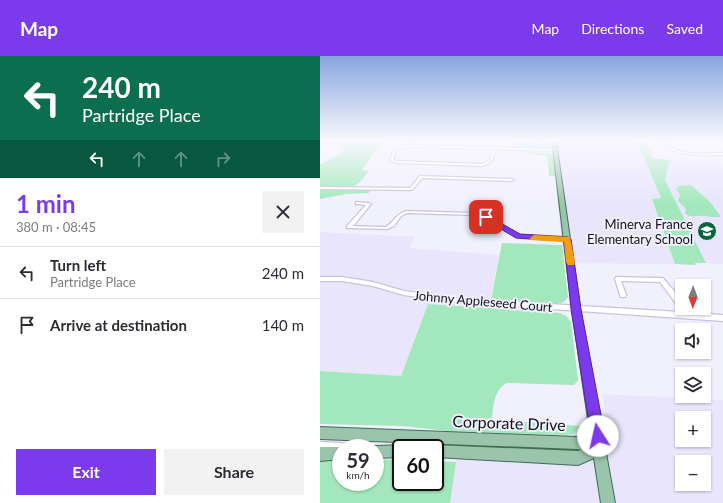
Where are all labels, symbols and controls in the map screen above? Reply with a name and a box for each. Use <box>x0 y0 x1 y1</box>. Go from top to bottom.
text: Map <box>20 17 58 40</box>
text: Map <box>532 20 559 37</box>
text: Directions <box>581 20 644 37</box>
text: Saved <box>666 20 703 37</box>
text: 240 m <box>82 70 161 104</box>
icon: left <box>16 72 68 124</box>
text: Partridge Place <box>82 104 201 126</box>
icon: left <box>86 148 108 170</box>
icon: ahead <box>128 148 150 170</box>
icon: ahead <box>170 148 192 170</box>
icon: right <box>212 148 234 170</box>
text: 1 min <box>16 189 76 218</box>
button: close <box>262 191 304 233</box>
pin <box>469 200 503 234</box>
icon: arrive <box>475 206 497 228</box>
place label: Minerva France Elementary School <box>587 216 693 247</box>
text: 380 m · 08:45 <box>16 219 96 235</box>
school or university icon: Minerva France Elementary School <box>696 220 718 242</box>
text: Turn left <box>50 256 106 274</box>
icon: left <box>16 262 38 284</box>
text: 240 m <box>262 264 304 282</box>
text: Partridge Place <box>50 274 136 290</box>
north arrow <box>675 279 711 315</box>
map controls <box>675 279 711 491</box>
street label: Johnny Appleseed Court <box>413 287 553 315</box>
icon: arrive <box>16 314 38 336</box>
text: Arrive at destination <box>50 316 187 334</box>
text: 140 m <box>262 316 304 334</box>
button: sound <box>675 323 711 359</box>
button: layers <box>675 367 711 403</box>
street label: Corporate Drive <box>452 411 566 434</box>
button: + <box>675 411 711 447</box>
position arrow <box>577 415 619 457</box>
speed limit sign: 60 <box>392 439 444 491</box>
text: 59 <box>346 448 370 472</box>
button: Exit <box>16 449 156 495</box>
button: Share <box>164 449 304 495</box>
button: − <box>675 455 711 491</box>
text: km/h <box>346 469 370 481</box>

